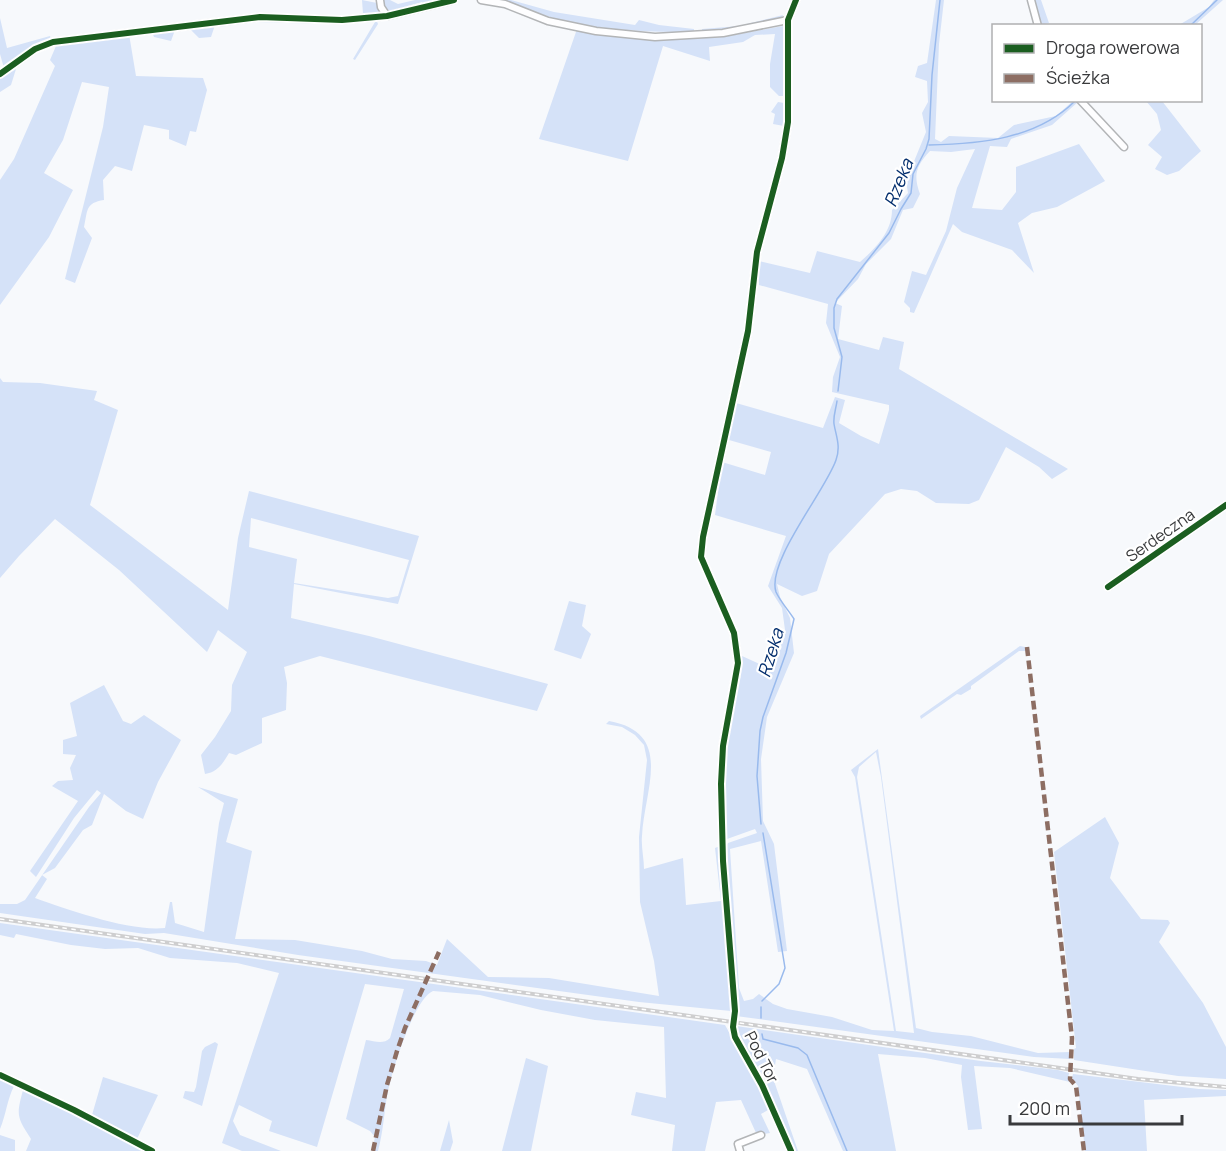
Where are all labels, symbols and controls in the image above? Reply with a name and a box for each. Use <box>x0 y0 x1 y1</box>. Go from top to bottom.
legend <box>992 24 1202 102</box>
text: Droga rowerowa <box>1046 35 1180 59</box>
text: Ścieżka <box>1046 65 1110 89</box>
water label: Rzeka <box>878 154 919 210</box>
street label: Serdeczna <box>1121 503 1199 567</box>
water label: Rzeka <box>751 625 789 680</box>
street label: Pod Tor <box>740 1027 784 1087</box>
scale bar <box>1010 1088 1182 1126</box>
text: 200 m <box>1019 1096 1070 1120</box>

